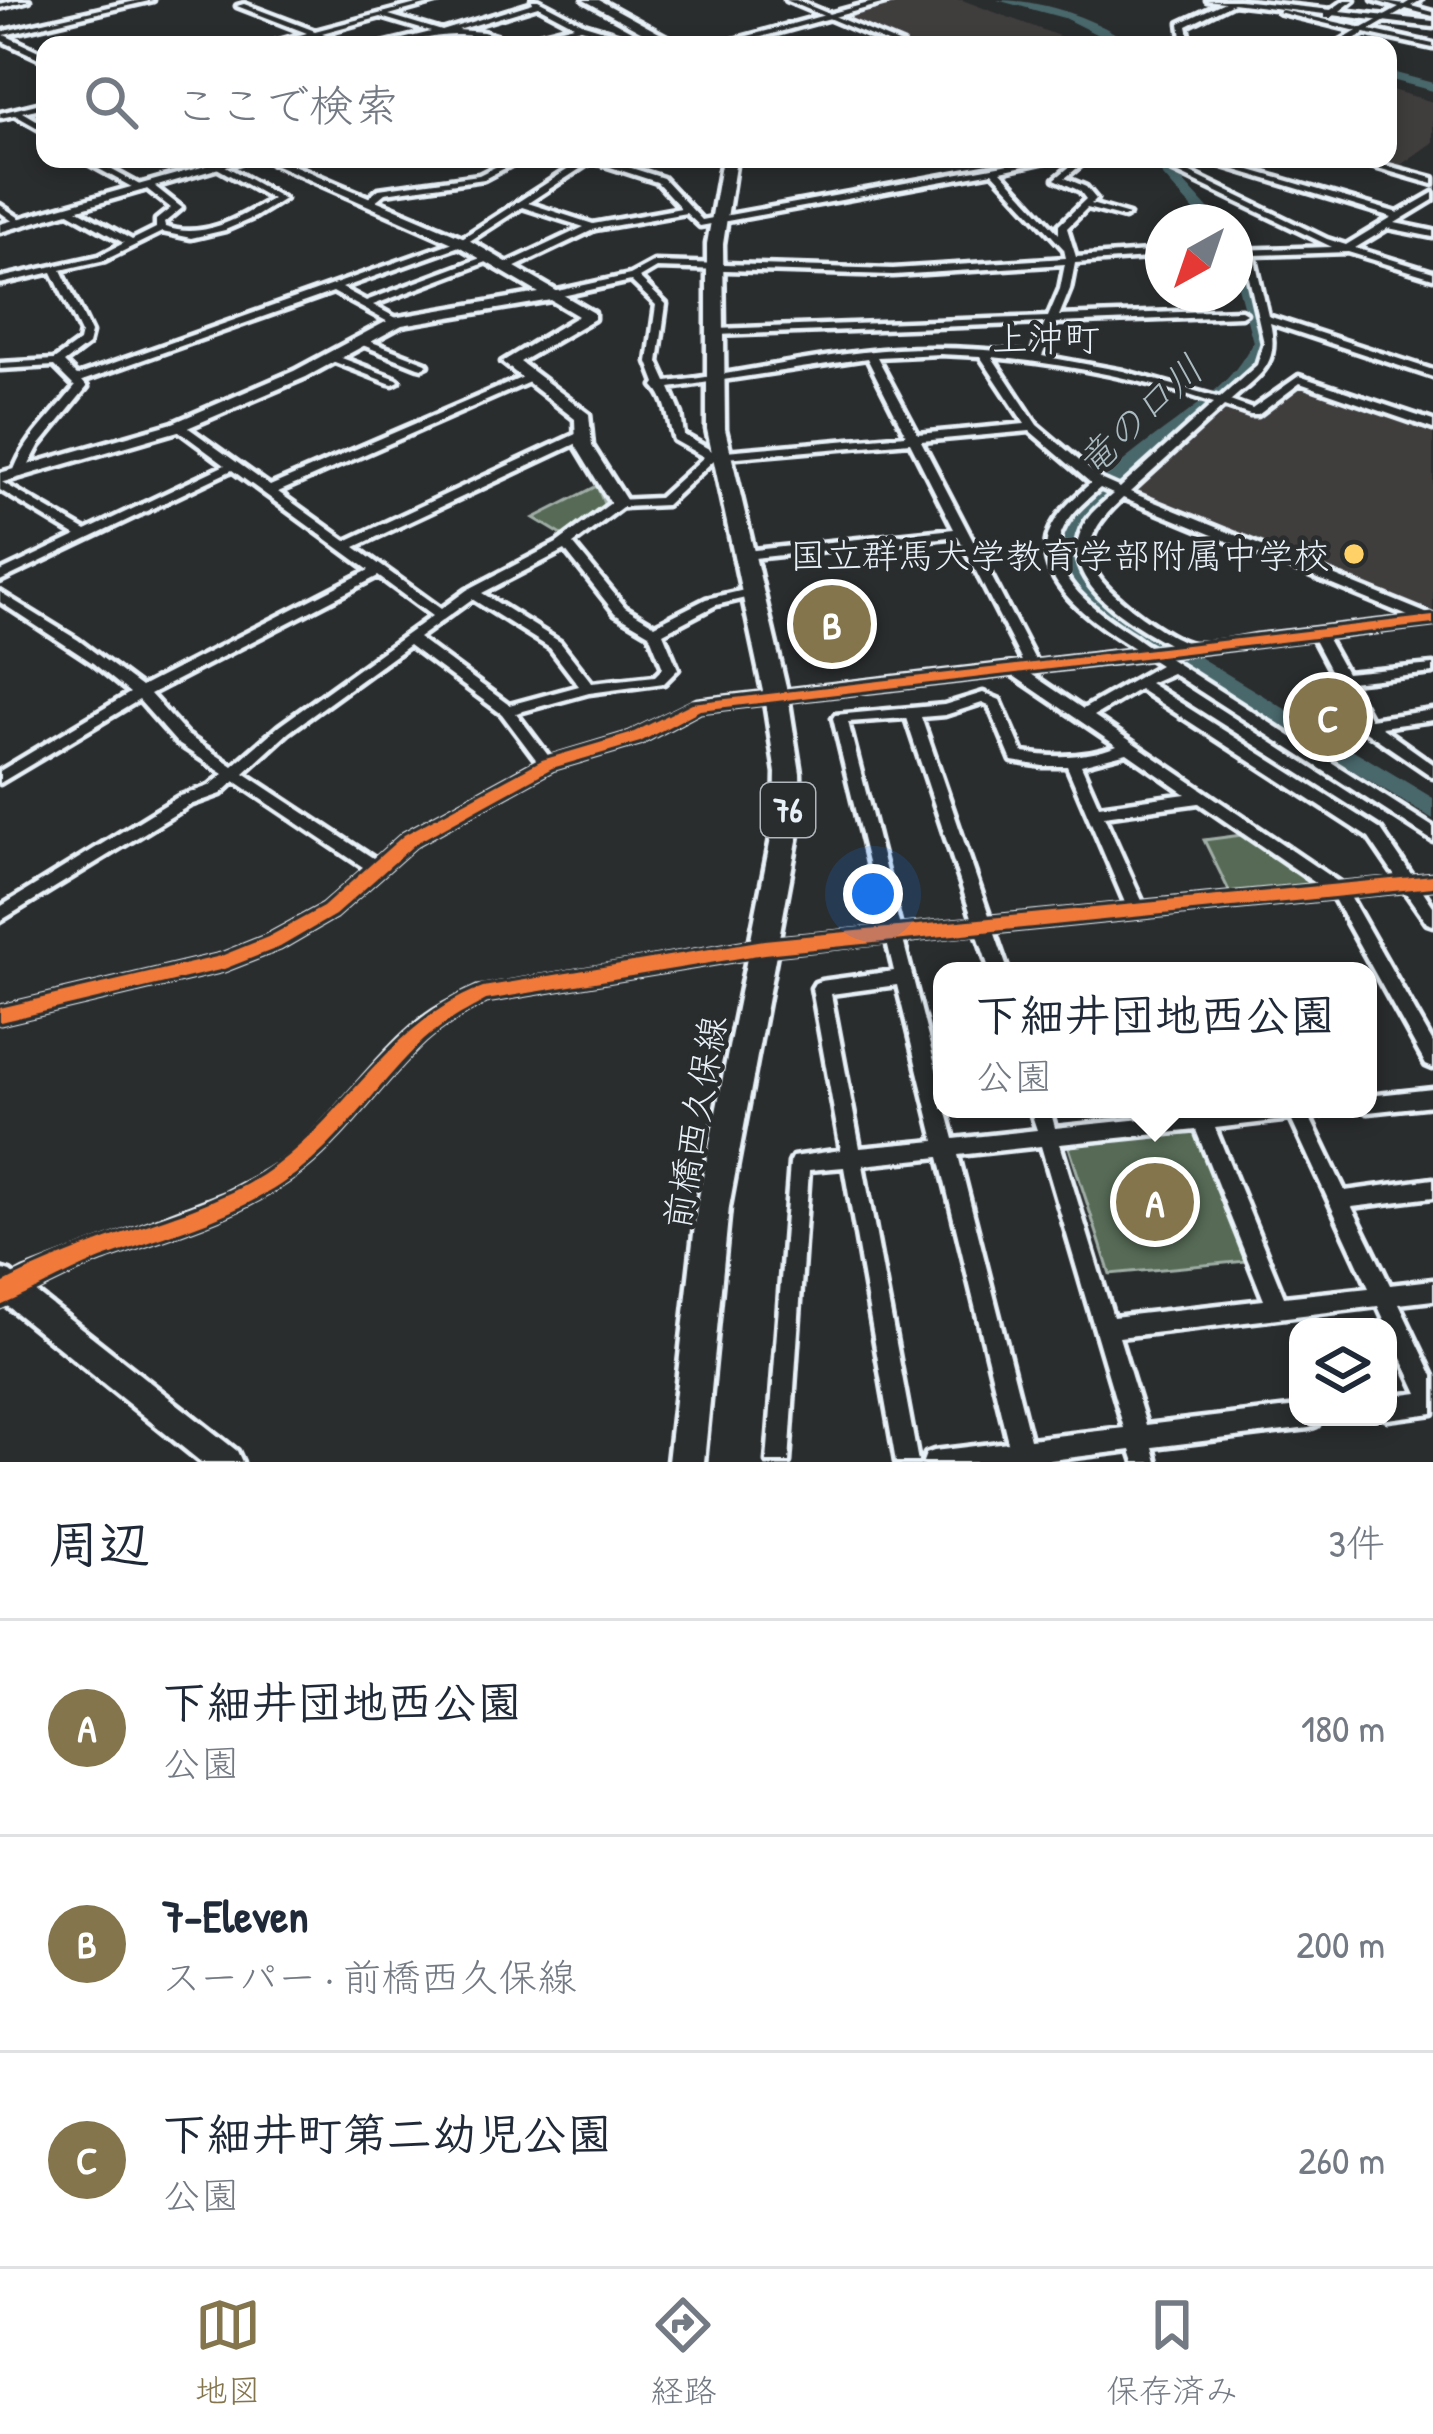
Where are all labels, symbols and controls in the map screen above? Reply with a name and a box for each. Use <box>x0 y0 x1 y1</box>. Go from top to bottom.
search box <box>36 36 1397 168</box>
icon: search <box>78 69 144 135</box>
text: ここで検索 <box>174 74 399 135</box>
north arrow <box>1145 204 1253 312</box>
district label: 上沖町 <box>992 313 1100 362</box>
water label: 竜の口川 <box>1064 342 1214 488</box>
place label: 国立群馬大学教育学部附属中学校 <box>790 530 1330 579</box>
marker: 国立群馬大学教育学部附属中学校 <box>1341 541 1367 567</box>
pin: B <box>793 579 871 669</box>
pin: C <box>1289 672 1367 762</box>
road number: 76 <box>761 783 815 837</box>
your location <box>843 864 903 924</box>
popup <box>933 962 1377 1118</box>
text: 下細井団地西公園 <box>975 984 1335 1045</box>
street label: 前橋西久保線 <box>651 1011 737 1233</box>
text: 公園 <box>975 1049 1053 1102</box>
pin: A <box>1116 1157 1194 1247</box>
map controls <box>1289 1318 1397 1426</box>
button: layers <box>1289 1318 1397 1426</box>
text: 周辺 <box>48 1509 150 1578</box>
text: 3件 <box>1329 1516 1385 1569</box>
text: 下細井団地西公園 <box>162 1671 522 1732</box>
text: A <box>77 1701 97 1754</box>
text: 180 m <box>1301 1701 1385 1754</box>
text: 公園 <box>162 1736 240 1789</box>
text: 7-Eleven <box>162 1885 308 1946</box>
text: B <box>77 1917 97 1970</box>
text: 200 m <box>1296 1917 1385 1970</box>
text: スーパー · 前橋西久保線 <box>162 1950 576 2003</box>
text: 下細井町第二幼児公園 <box>162 2103 612 2164</box>
text: C <box>76 2133 98 2186</box>
text: 260 m <box>1298 2133 1385 2186</box>
text: 公園 <box>162 2168 240 2221</box>
tab: 地図 <box>195 2292 261 2412</box>
tab: 経路 <box>650 2292 716 2412</box>
tab: 保存済み <box>1106 2292 1238 2412</box>

